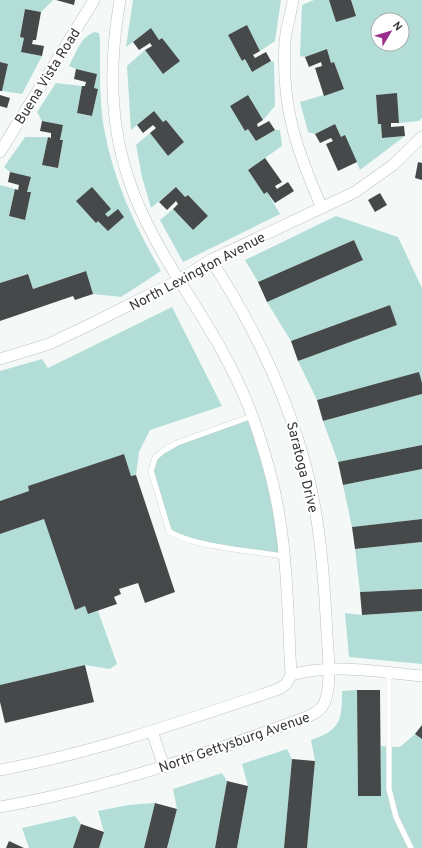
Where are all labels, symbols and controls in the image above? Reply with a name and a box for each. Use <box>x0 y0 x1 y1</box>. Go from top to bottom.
north arrow <box>370 12 410 52</box>
text: N <box>389 19 405 34</box>
street label: Buena Vista Road <box>12 26 85 128</box>
street label: North Lexington Avenue <box>127 229 269 315</box>
street label: Saratoga Drive <box>282 420 321 515</box>
street label: North Gettysburg Avenue <box>157 710 312 777</box>

